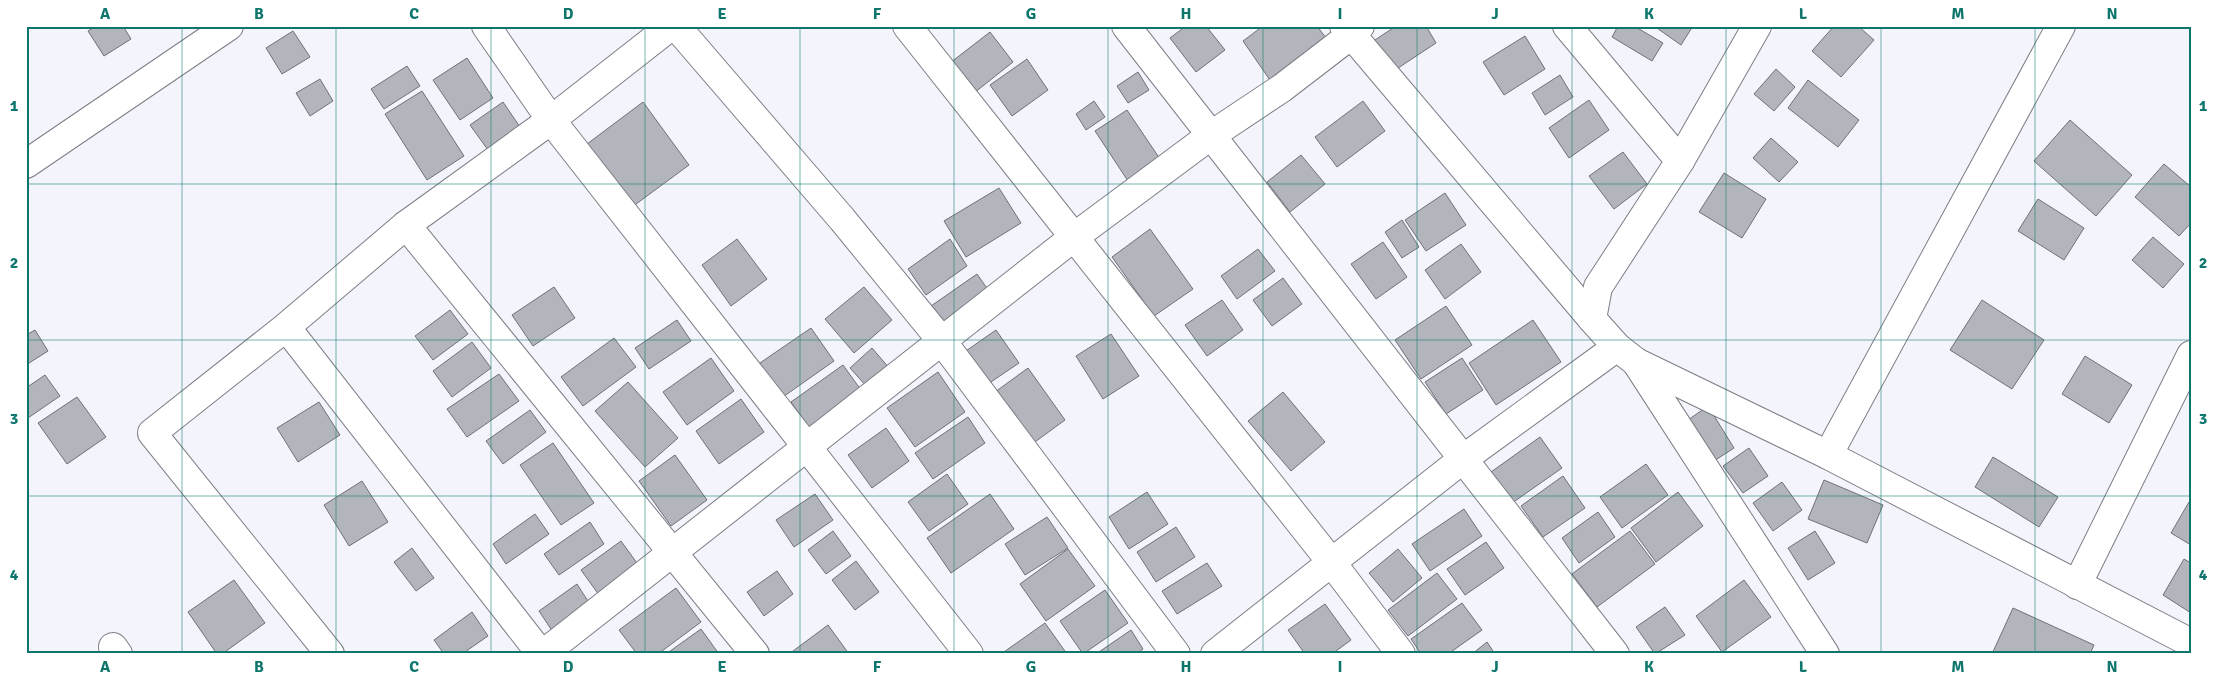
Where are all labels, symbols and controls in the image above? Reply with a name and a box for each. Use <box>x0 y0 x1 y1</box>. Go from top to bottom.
text: A <box>100 4 111 24</box>
text: B <box>254 4 264 24</box>
text: C <box>409 4 419 24</box>
text: D <box>563 4 574 24</box>
text: E <box>717 4 727 24</box>
text: F <box>873 4 882 24</box>
text: G <box>1026 4 1036 24</box>
text: H <box>1181 4 1191 24</box>
text: I <box>1337 4 1343 24</box>
text: J <box>1491 4 1499 24</box>
text: K <box>1644 4 1654 24</box>
text: L <box>1799 4 1808 24</box>
text: M <box>1951 4 1965 24</box>
text: N <box>2106 4 2118 24</box>
text: 1 <box>10 96 19 116</box>
text: 1 <box>2199 96 2208 116</box>
text: 2 <box>10 253 18 273</box>
text: 2 <box>2199 253 2207 273</box>
text: 3 <box>10 409 18 429</box>
text: 3 <box>2199 409 2207 429</box>
text: 4 <box>10 565 19 585</box>
text: 4 <box>2199 565 2208 585</box>
text: A <box>100 657 111 677</box>
text: B <box>254 657 264 677</box>
text: C <box>409 657 419 677</box>
text: D <box>563 657 574 677</box>
text: E <box>717 657 727 677</box>
text: F <box>873 657 882 677</box>
text: G <box>1026 657 1036 677</box>
text: H <box>1181 657 1191 677</box>
text: I <box>1337 657 1343 677</box>
text: J <box>1491 657 1499 677</box>
text: K <box>1644 657 1654 677</box>
text: L <box>1799 657 1808 677</box>
text: M <box>1951 657 1965 677</box>
text: N <box>2106 657 2118 677</box>

